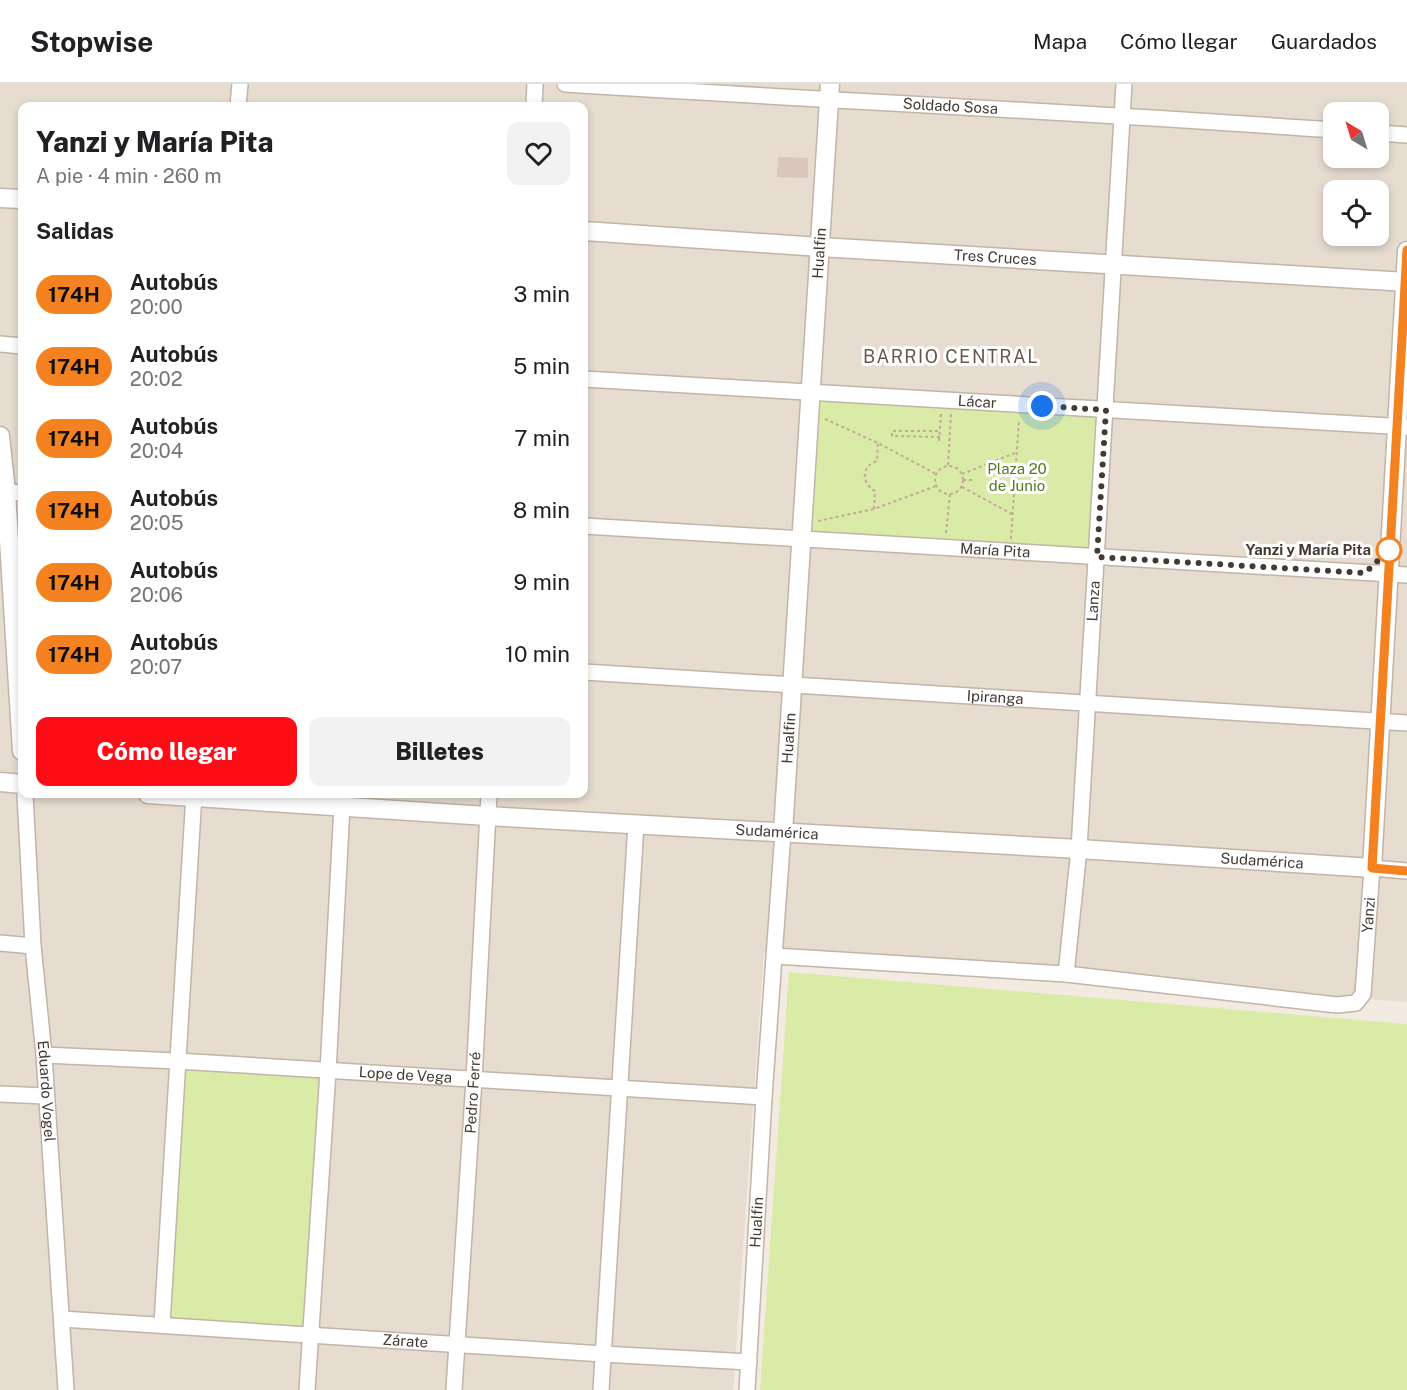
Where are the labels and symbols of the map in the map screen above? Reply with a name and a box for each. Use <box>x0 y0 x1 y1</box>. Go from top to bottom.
street label: Soldado Sosa <box>902 95 998 117</box>
north arrow <box>1323 102 1389 168</box>
street label: Hualfin <box>809 227 829 279</box>
street label: Tres Cruces <box>953 246 1037 268</box>
district label: BARRIO CENTRAL <box>863 346 1039 367</box>
your location <box>1027 391 1057 421</box>
street label: Lácar <box>957 392 997 411</box>
park label: Plaza 20 de Junio <box>987 460 1047 494</box>
marker: Yanzi y María Pita <box>1376 537 1402 563</box>
street label: María Pita <box>960 539 1031 561</box>
place label: Yanzi y María Pita <box>1246 541 1371 558</box>
street label: Lanza <box>1083 580 1103 622</box>
street label: Ipiranga <box>966 687 1024 707</box>
street label: Hualfin <box>778 712 798 764</box>
street label: Sudamérica <box>735 821 819 842</box>
street label: Sudamérica <box>1220 849 1304 872</box>
street label: Yanzi <box>1358 896 1378 934</box>
street label: Eduardo Vogel <box>35 1040 59 1142</box>
street label: Pedro Ferré <box>462 1051 483 1134</box>
street label: Lope de Vega <box>358 1063 453 1086</box>
street label: Hualfin <box>746 1196 766 1248</box>
street label: Zárate <box>382 1331 429 1351</box>

